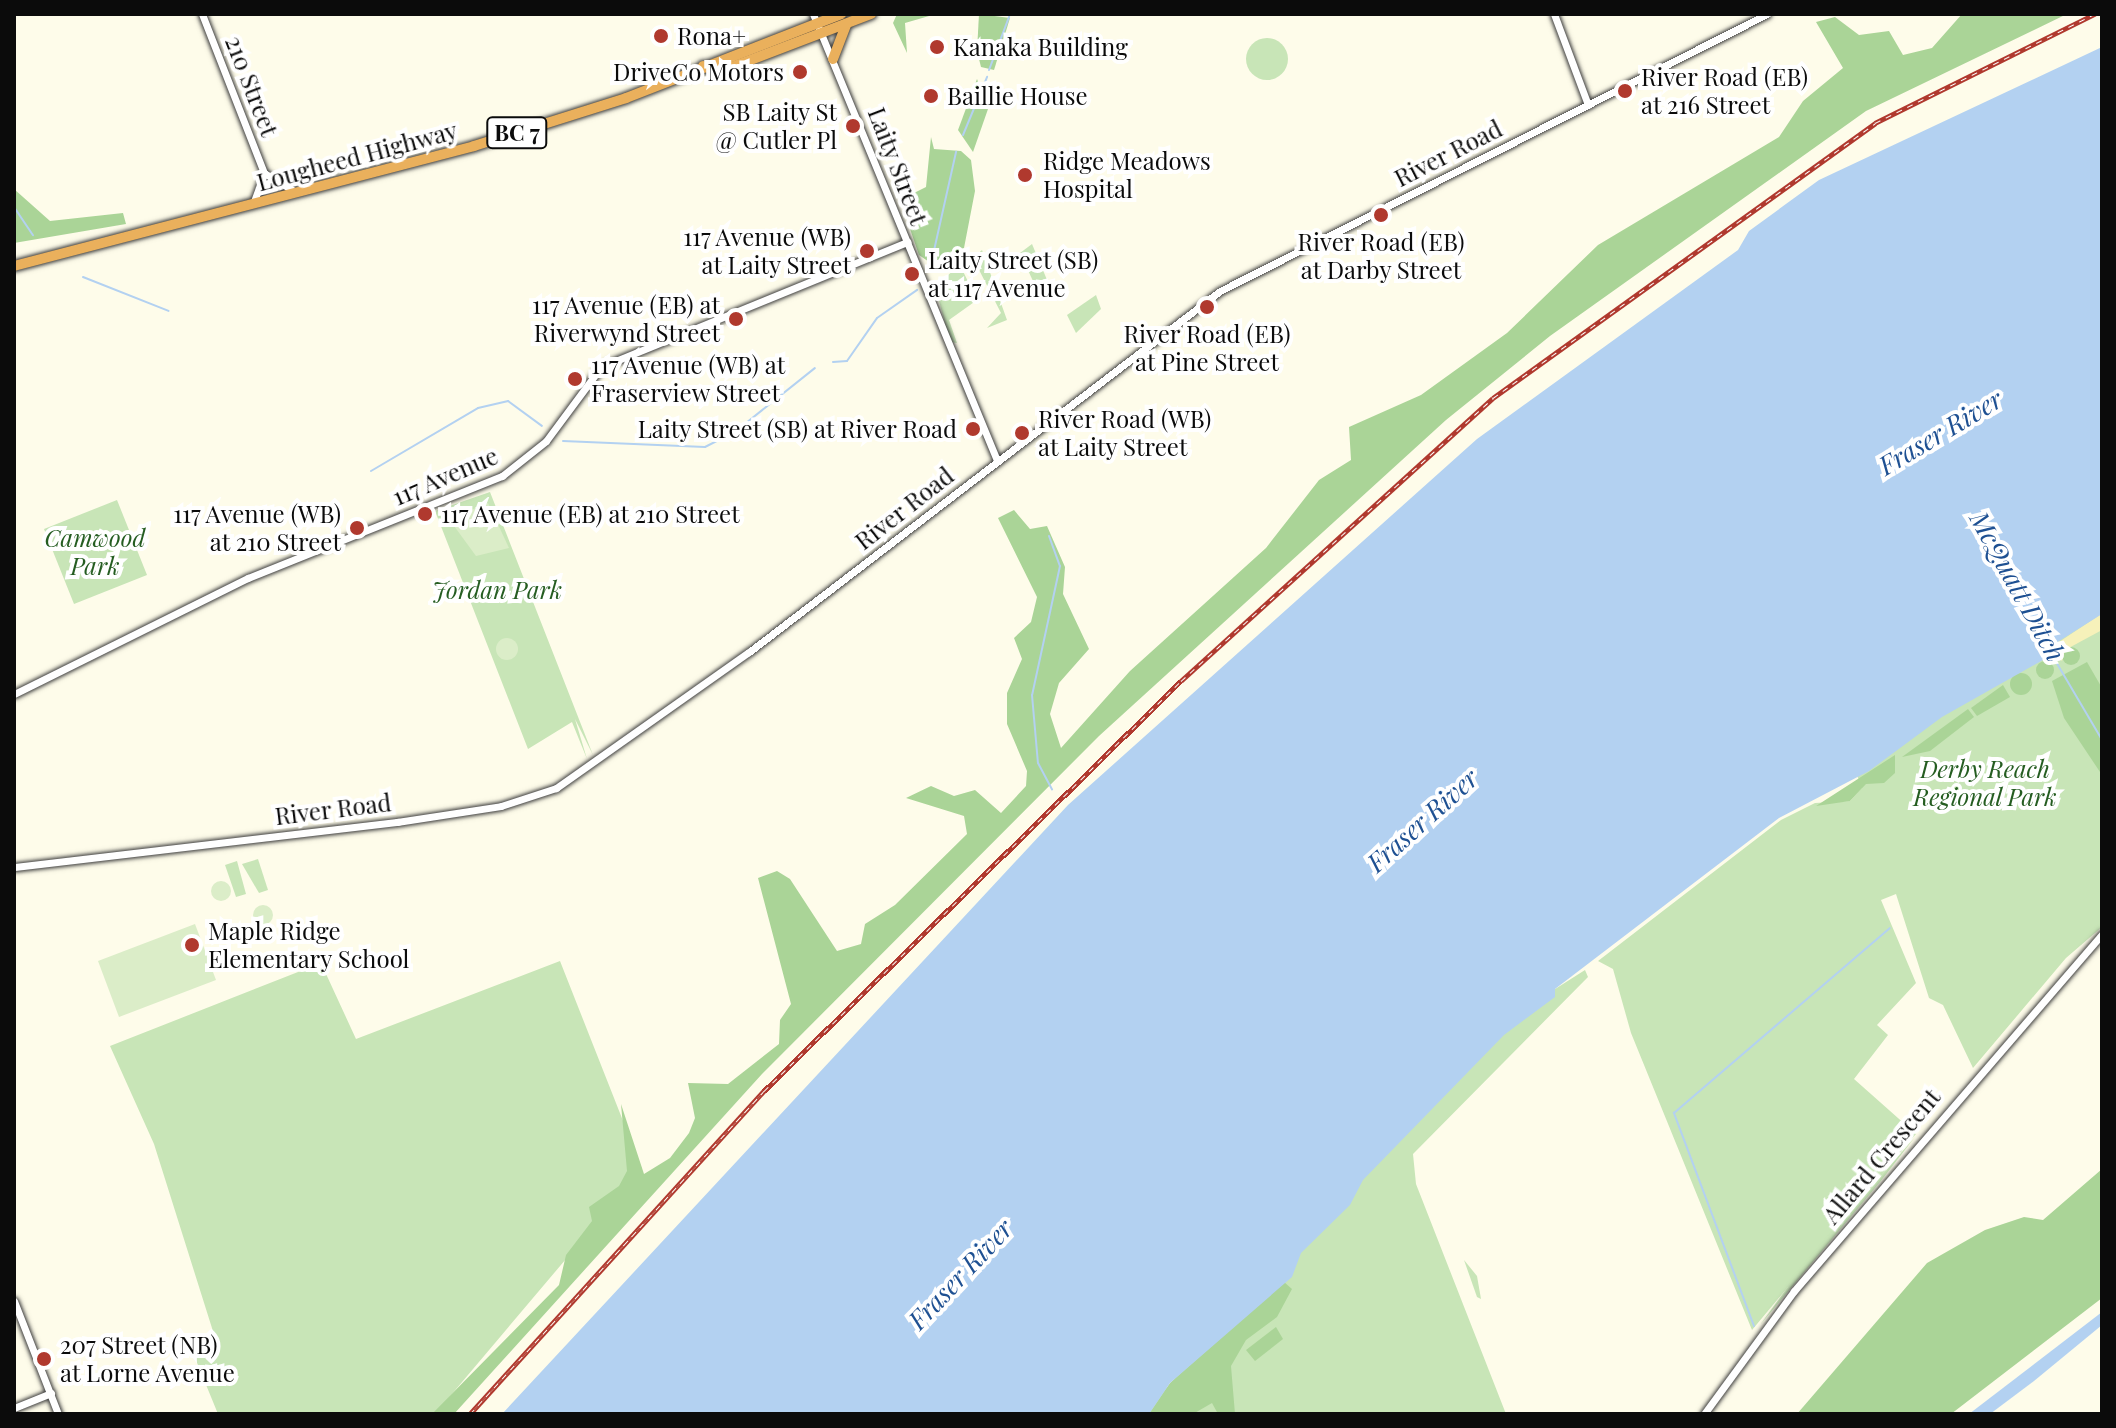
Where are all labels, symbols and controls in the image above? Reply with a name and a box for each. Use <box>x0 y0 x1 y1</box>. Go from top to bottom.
place label: Rona+ <box>677 22 746 50</box>
marker: Rona+ <box>652 27 670 45</box>
street label: 210 Street <box>220 32 284 140</box>
place label: Kanaka Building <box>953 33 1128 61</box>
marker: Kanaka Building <box>928 38 946 56</box>
place label: DriveCo Motors <box>613 58 784 86</box>
marker: DriveCo Motors <box>791 63 809 81</box>
place label: River Road (EB) at 216 Street <box>1641 63 1808 119</box>
place label: Baillie House <box>947 82 1088 110</box>
marker: River Road (EB) at 216 Street <box>1616 82 1634 100</box>
marker: Baillie House <box>922 87 940 105</box>
place label: SB Laity St @ Cutler Pl <box>715 98 837 154</box>
street label: Laity Street <box>862 103 934 229</box>
street label: River Road <box>1389 113 1507 193</box>
street label: Lougheed Highway <box>254 115 460 197</box>
road number: BC 7 <box>485 115 549 151</box>
marker: SB Laity St @ Cutler Pl <box>844 117 862 135</box>
place label: Ridge Meadows Hospital <box>1043 147 1211 203</box>
marker: Ridge Meadows Hospital <box>1014 164 1036 186</box>
marker: River Road (EB) at Darby Street <box>1372 206 1390 224</box>
place label: 117 Avenue (WB) at Laity Street <box>682 223 851 279</box>
place label: River Road (EB) at Darby Street <box>1297 228 1465 284</box>
marker: 117 Avenue (WB) at Laity Street <box>858 242 876 260</box>
place label: Laity Street (SB) at 117 Avenue <box>928 246 1099 302</box>
marker: Laity Street (SB) at 117 Avenue <box>903 265 921 283</box>
place label: 117 Avenue (EB) at Riverwynd Street <box>531 291 720 347</box>
marker: River Road (EB) at Pine Street <box>1198 298 1216 316</box>
marker: 117 Avenue (EB) at Riverwynd Street <box>727 310 745 328</box>
place label: River Road (EB) at Pine Street <box>1123 320 1291 376</box>
place label: 117 Avenue (WB) at Fraserview Street <box>591 351 786 407</box>
marker: 117 Avenue (WB) at Fraserview Street <box>566 370 584 388</box>
water label: Fraser River <box>1872 383 2008 481</box>
place label: River Road (WB) at Laity Street <box>1038 405 1212 461</box>
place label: Laity Street (SB) at River Road <box>636 415 957 443</box>
marker: Laity Street (SB) at River Road <box>964 420 982 438</box>
marker: River Road (WB) at Laity Street <box>1013 424 1031 442</box>
street label: 117 Avenue <box>388 441 502 511</box>
street label: River Road <box>849 460 959 556</box>
place label: 117 Avenue (WB) at 210 Street <box>172 500 341 556</box>
place label: 117 Avenue (EB) at 210 Street <box>441 500 741 528</box>
marker: 117 Avenue (EB) at 210 Street <box>416 505 434 523</box>
water label: McQuatt Ditch <box>1964 506 2072 666</box>
marker: 117 Avenue (WB) at 210 Street <box>348 519 366 537</box>
park label: Camwood Park <box>45 524 145 580</box>
park label: Jordan Park <box>432 576 562 604</box>
park label: Derby Reach Regional Park <box>1913 755 2057 811</box>
water label: Fraser River <box>1360 762 1484 878</box>
street label: River Road <box>273 788 393 830</box>
place label: Maple Ridge Elementary School <box>208 917 410 973</box>
marker: Maple Ridge Elementary School <box>183 936 201 954</box>
street label: Allard Crescent <box>1816 1083 1946 1229</box>
water label: Fraser River <box>901 1213 1019 1335</box>
place label: 207 Street (NB) at Lorne Avenue <box>60 1331 236 1387</box>
marker: 207 Street (NB) at Lorne Avenue <box>35 1350 53 1368</box>

